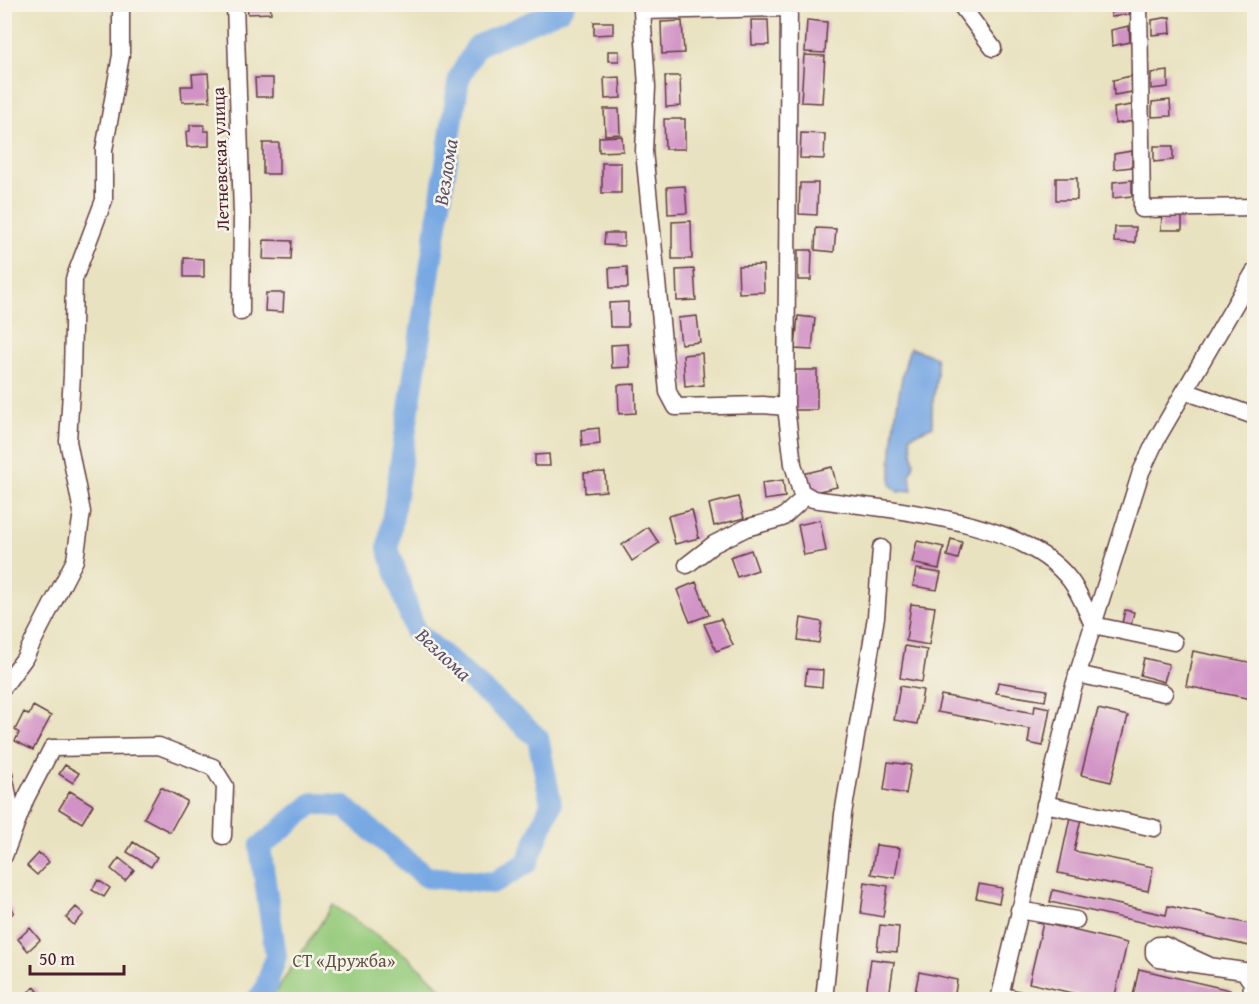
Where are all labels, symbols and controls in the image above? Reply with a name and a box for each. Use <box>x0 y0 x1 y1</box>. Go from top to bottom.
street label: Летневская улица <box>204 86 236 231</box>
water label: Везлома <box>425 136 465 208</box>
water label: Везлома <box>409 620 479 688</box>
scale bar <box>30 938 124 976</box>
text: 50 m <box>39 945 75 972</box>
park label: СТ «Дружба» <box>292 947 396 974</box>

